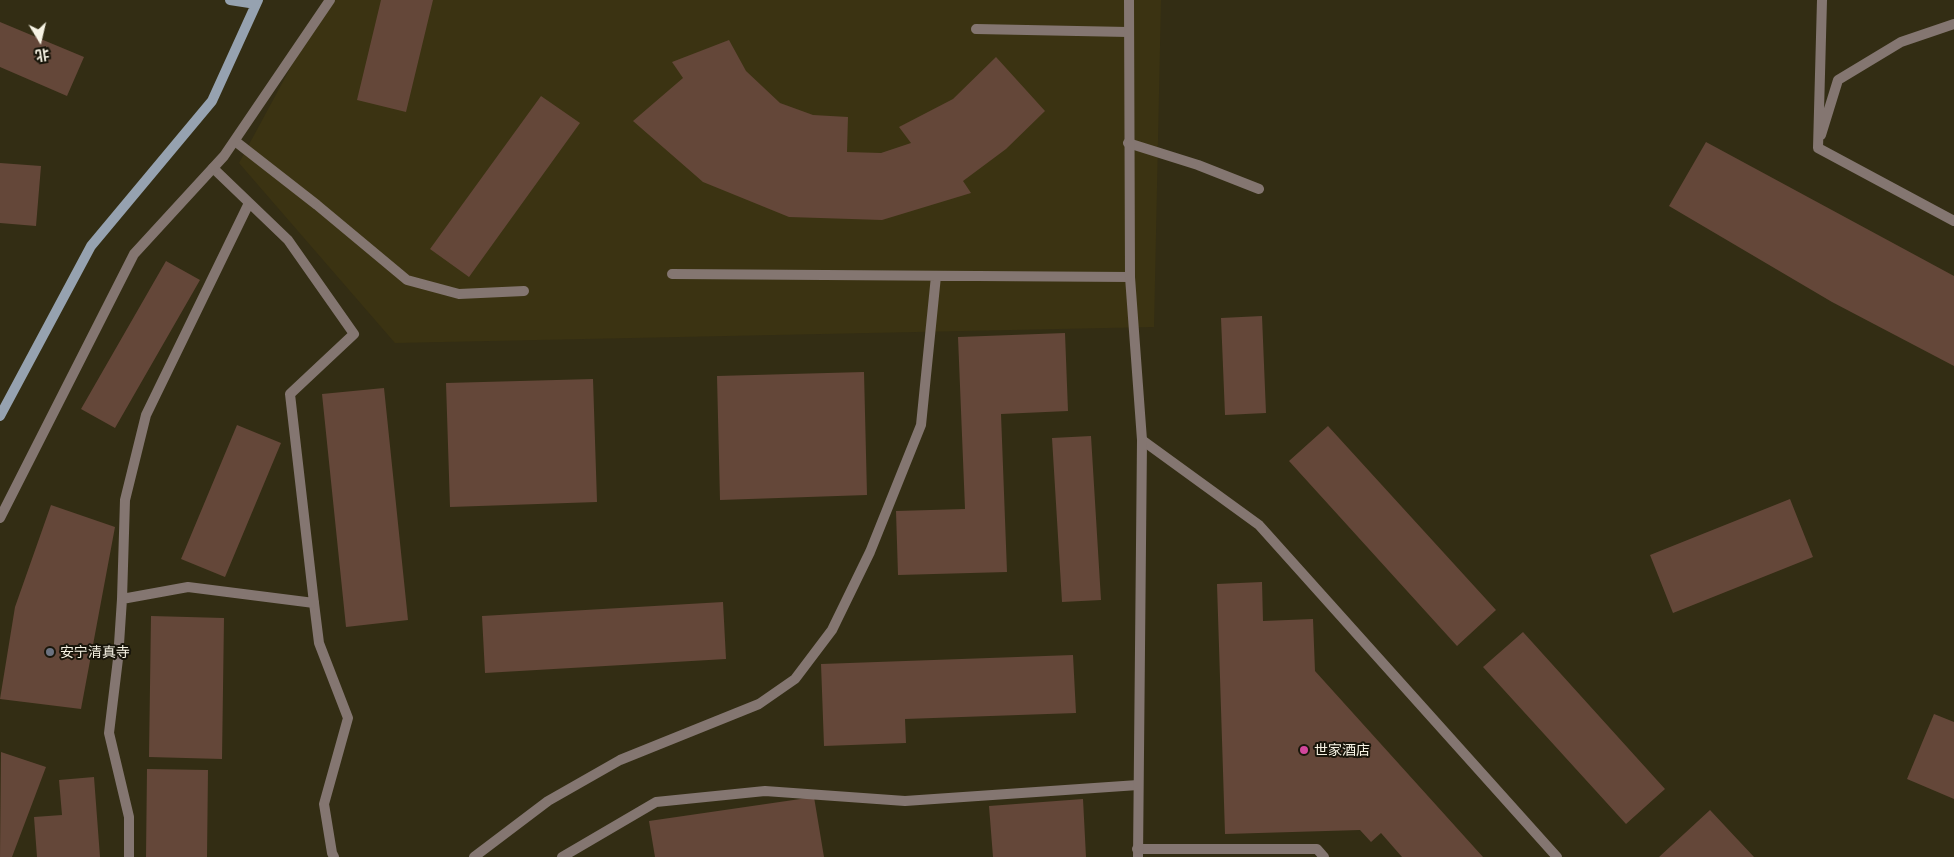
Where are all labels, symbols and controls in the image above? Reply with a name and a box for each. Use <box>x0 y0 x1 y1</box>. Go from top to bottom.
north arrow <box>15 15 65 65</box>
text: 北 <box>34 46 51 65</box>
place label: 安宁清真寺 <box>60 644 130 660</box>
marker: 安宁清真寺 <box>44 646 56 658</box>
place label: 世家酒店 <box>1314 742 1370 758</box>
marker: 世家酒店 <box>1298 744 1310 756</box>

